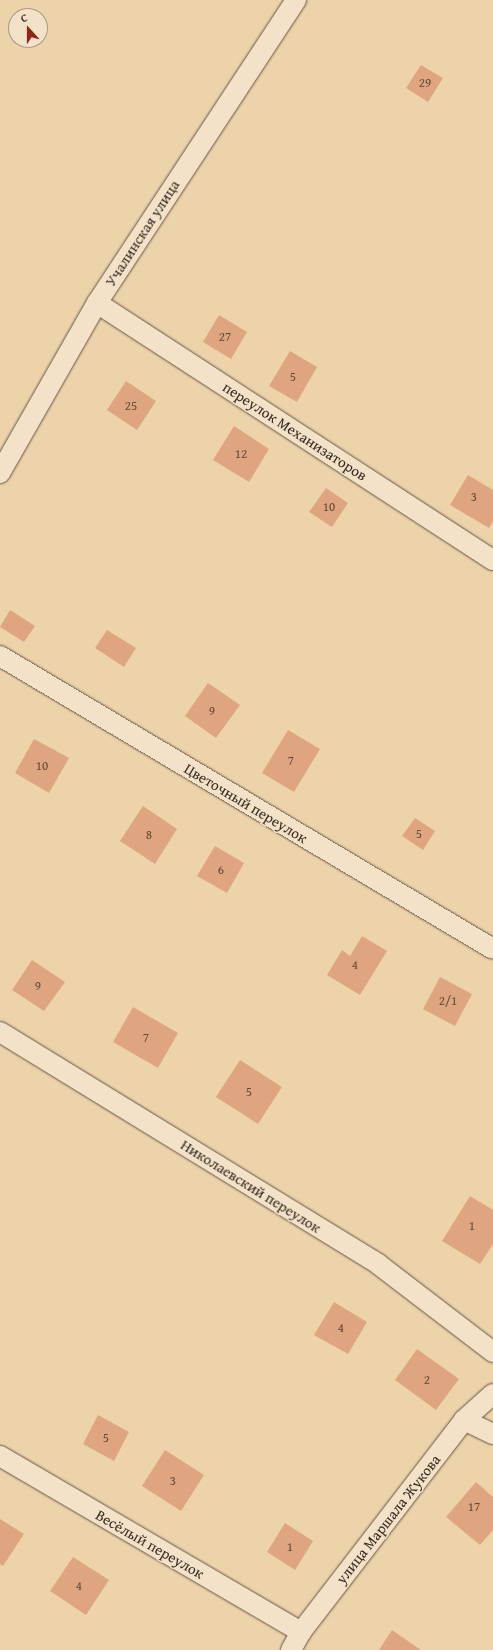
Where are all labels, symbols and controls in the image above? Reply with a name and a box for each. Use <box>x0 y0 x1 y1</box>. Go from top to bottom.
north arrow <box>8 8 48 48</box>
text: С <box>18 9 30 26</box>
house number: 29 <box>419 75 431 91</box>
street label: Учалинская улица <box>101 176 183 290</box>
house number: 27 <box>219 329 231 345</box>
house number: 5 <box>290 369 296 385</box>
street label: переулок Механизаторов <box>220 378 370 484</box>
house number: 25 <box>125 398 137 414</box>
house number: 12 <box>235 446 247 462</box>
house number: 3 <box>471 489 477 505</box>
house number: 10 <box>323 499 335 515</box>
house number: 9 <box>209 703 215 719</box>
house number: 7 <box>288 753 294 769</box>
house number: 10 <box>36 758 48 774</box>
street label: Цветочный переулок <box>181 759 311 847</box>
house number: 5 <box>416 826 422 842</box>
house number: 8 <box>146 827 152 843</box>
house number: 6 <box>218 862 224 878</box>
house number: 4 <box>352 957 358 973</box>
house number: 9 <box>35 978 41 994</box>
house number: 2/1 <box>439 993 457 1009</box>
house number: 7 <box>143 1030 149 1046</box>
house number: 5 <box>246 1084 252 1100</box>
street label: Николаевский переулок <box>178 1135 324 1237</box>
house number: 1 <box>469 1218 475 1234</box>
house number: 4 <box>338 1320 344 1336</box>
house number: 2 <box>424 1372 430 1388</box>
house number: 5 <box>103 1430 109 1446</box>
street label: улица Маршала Жукова <box>332 1451 444 1587</box>
house number: 3 <box>170 1473 176 1489</box>
house number: 17 <box>468 1499 480 1515</box>
street label: Весёлый переулок <box>93 1506 207 1582</box>
house number: 1 <box>287 1539 293 1555</box>
house number: 4 <box>76 1578 82 1594</box>

